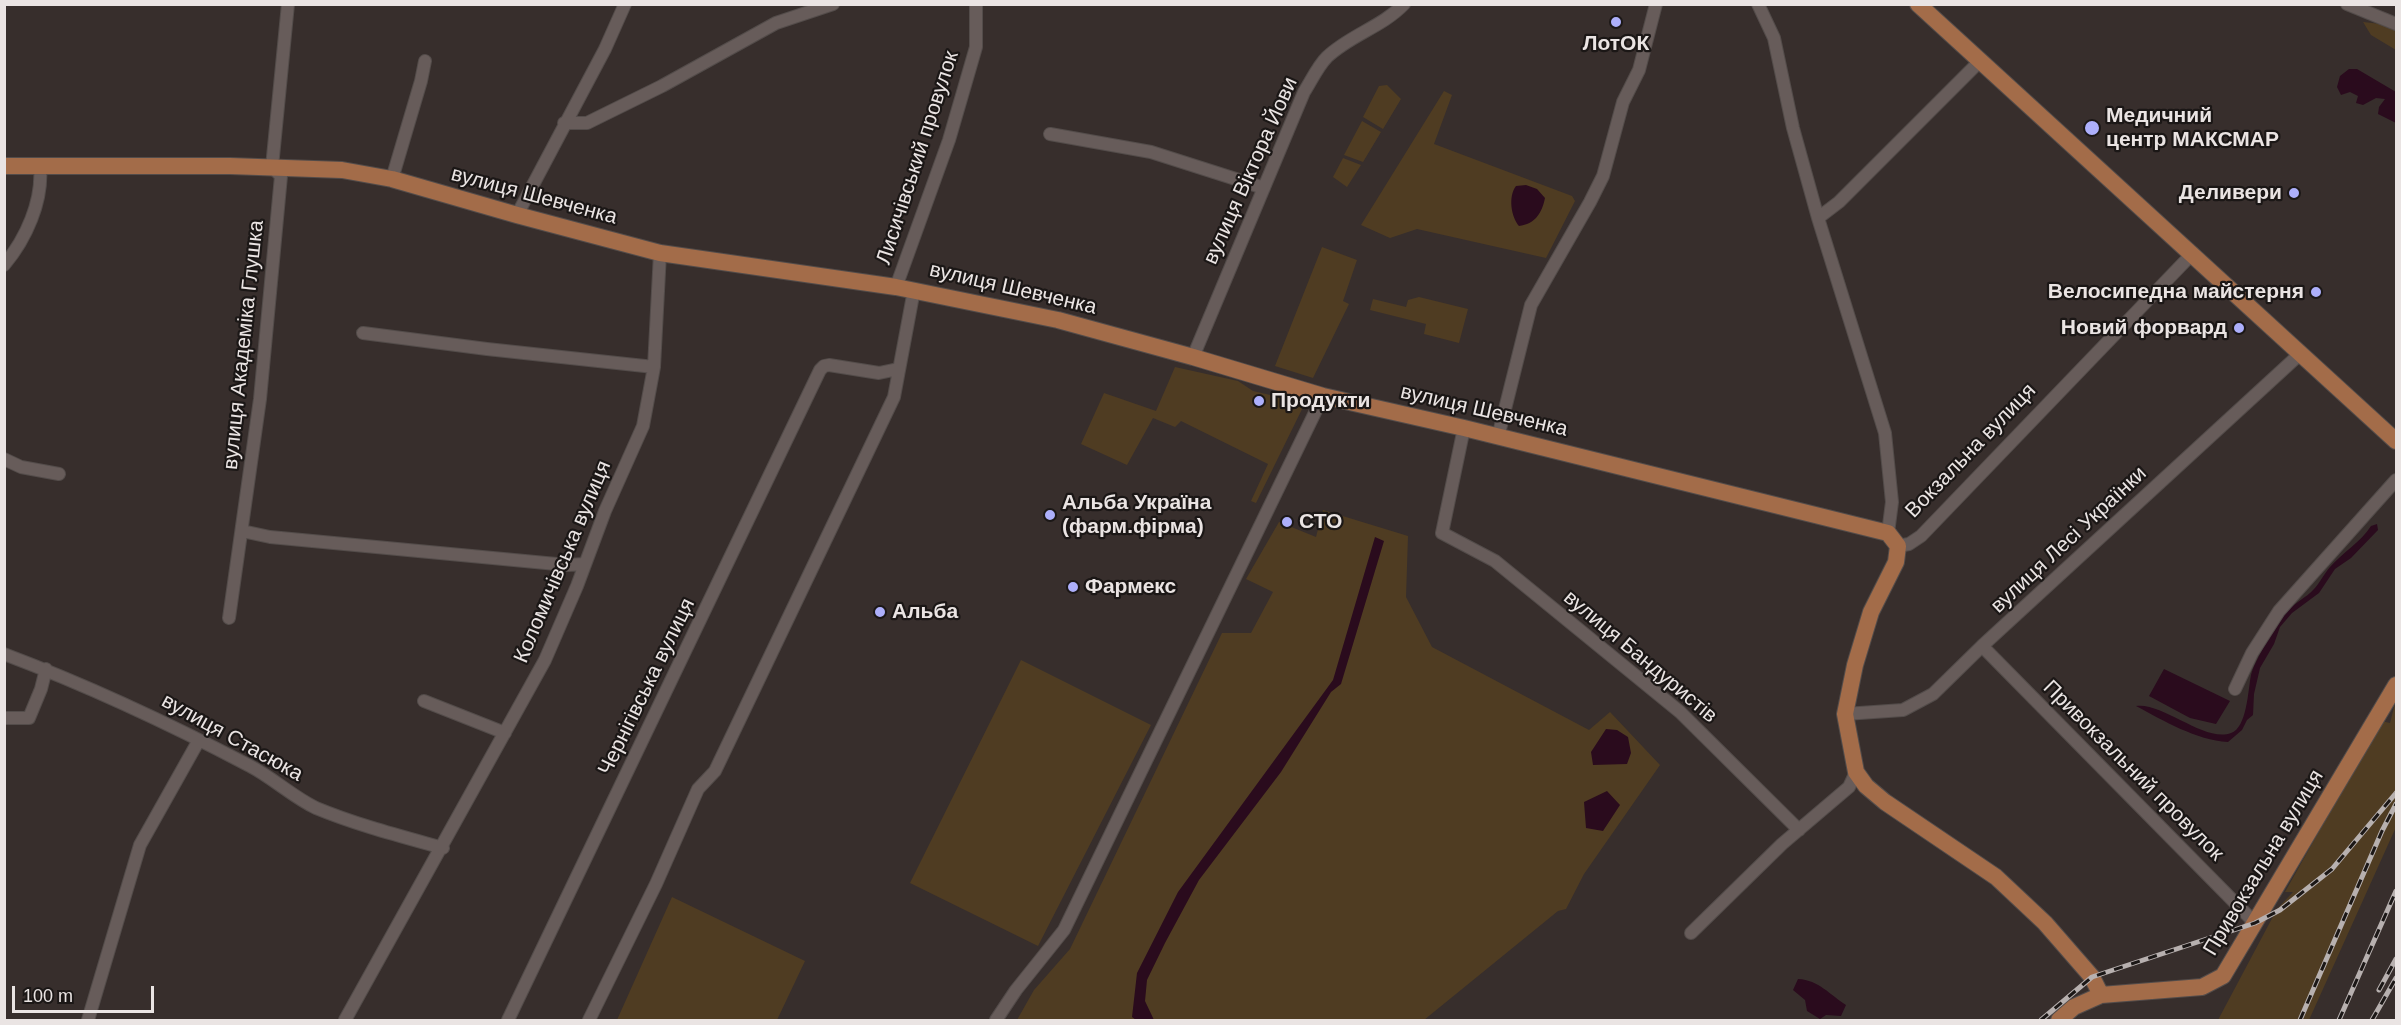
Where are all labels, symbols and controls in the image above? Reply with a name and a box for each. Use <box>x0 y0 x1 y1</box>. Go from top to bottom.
marker: ЛотОК <box>1609 15 1623 29</box>
place label: ЛотОК <box>1583 31 1649 57</box>
street label: Лисичівський провулок <box>872 48 964 268</box>
street label: вулиця Віктора Йови <box>1198 74 1304 268</box>
place label: Медичний центр МАКСМАР <box>2106 103 2279 153</box>
marker: Медичний центр МАКСМАР <box>2083 119 2101 137</box>
street label: вулиця Шевченка <box>448 162 620 230</box>
place label: Деливери <box>2179 180 2282 206</box>
marker: Деливери <box>2287 186 2301 200</box>
street label: вулиця Академіка Глушка <box>218 219 270 471</box>
street label: вулиця Шевченка <box>927 258 1099 320</box>
place label: Велосипедна майстерня <box>2048 279 2304 305</box>
marker: Велосипедна майстерня <box>2309 285 2323 299</box>
place label: Новий форвард <box>2061 315 2227 341</box>
marker: Новий форвард <box>2232 321 2246 335</box>
street label: Вокзальна вулиця <box>1901 379 2041 523</box>
street label: вулиця Шевченка <box>1398 380 1570 442</box>
place label: Продукти <box>1271 388 1370 414</box>
marker: Продукти <box>1252 394 1266 408</box>
street label: Коломичівська вулиця <box>509 457 617 667</box>
street label: вулиця Лесі Українки <box>1986 461 2152 619</box>
place label: Альба Україна (фарм.фірма) <box>1062 490 1211 540</box>
marker: Альба Україна (фарм.фірма) <box>1043 508 1057 522</box>
place label: СТО <box>1299 509 1342 535</box>
marker: СТО <box>1280 515 1294 529</box>
place label: Фармекс <box>1085 574 1176 600</box>
marker: Фармекс <box>1066 580 1080 594</box>
street label: вулиця Бандуристів <box>1558 585 1722 729</box>
street label: Чернігівська вулиця <box>593 594 701 780</box>
place label: Альба <box>892 599 958 625</box>
marker: Альба <box>873 605 887 619</box>
street label: Привокзальний провулок <box>2038 676 2228 866</box>
street label: вулиця Стасюка <box>157 689 307 787</box>
street label: Привокзальна вулиця <box>2199 766 2329 960</box>
scale bar <box>15 974 158 1012</box>
text: 100 m <box>23 986 73 1006</box>

